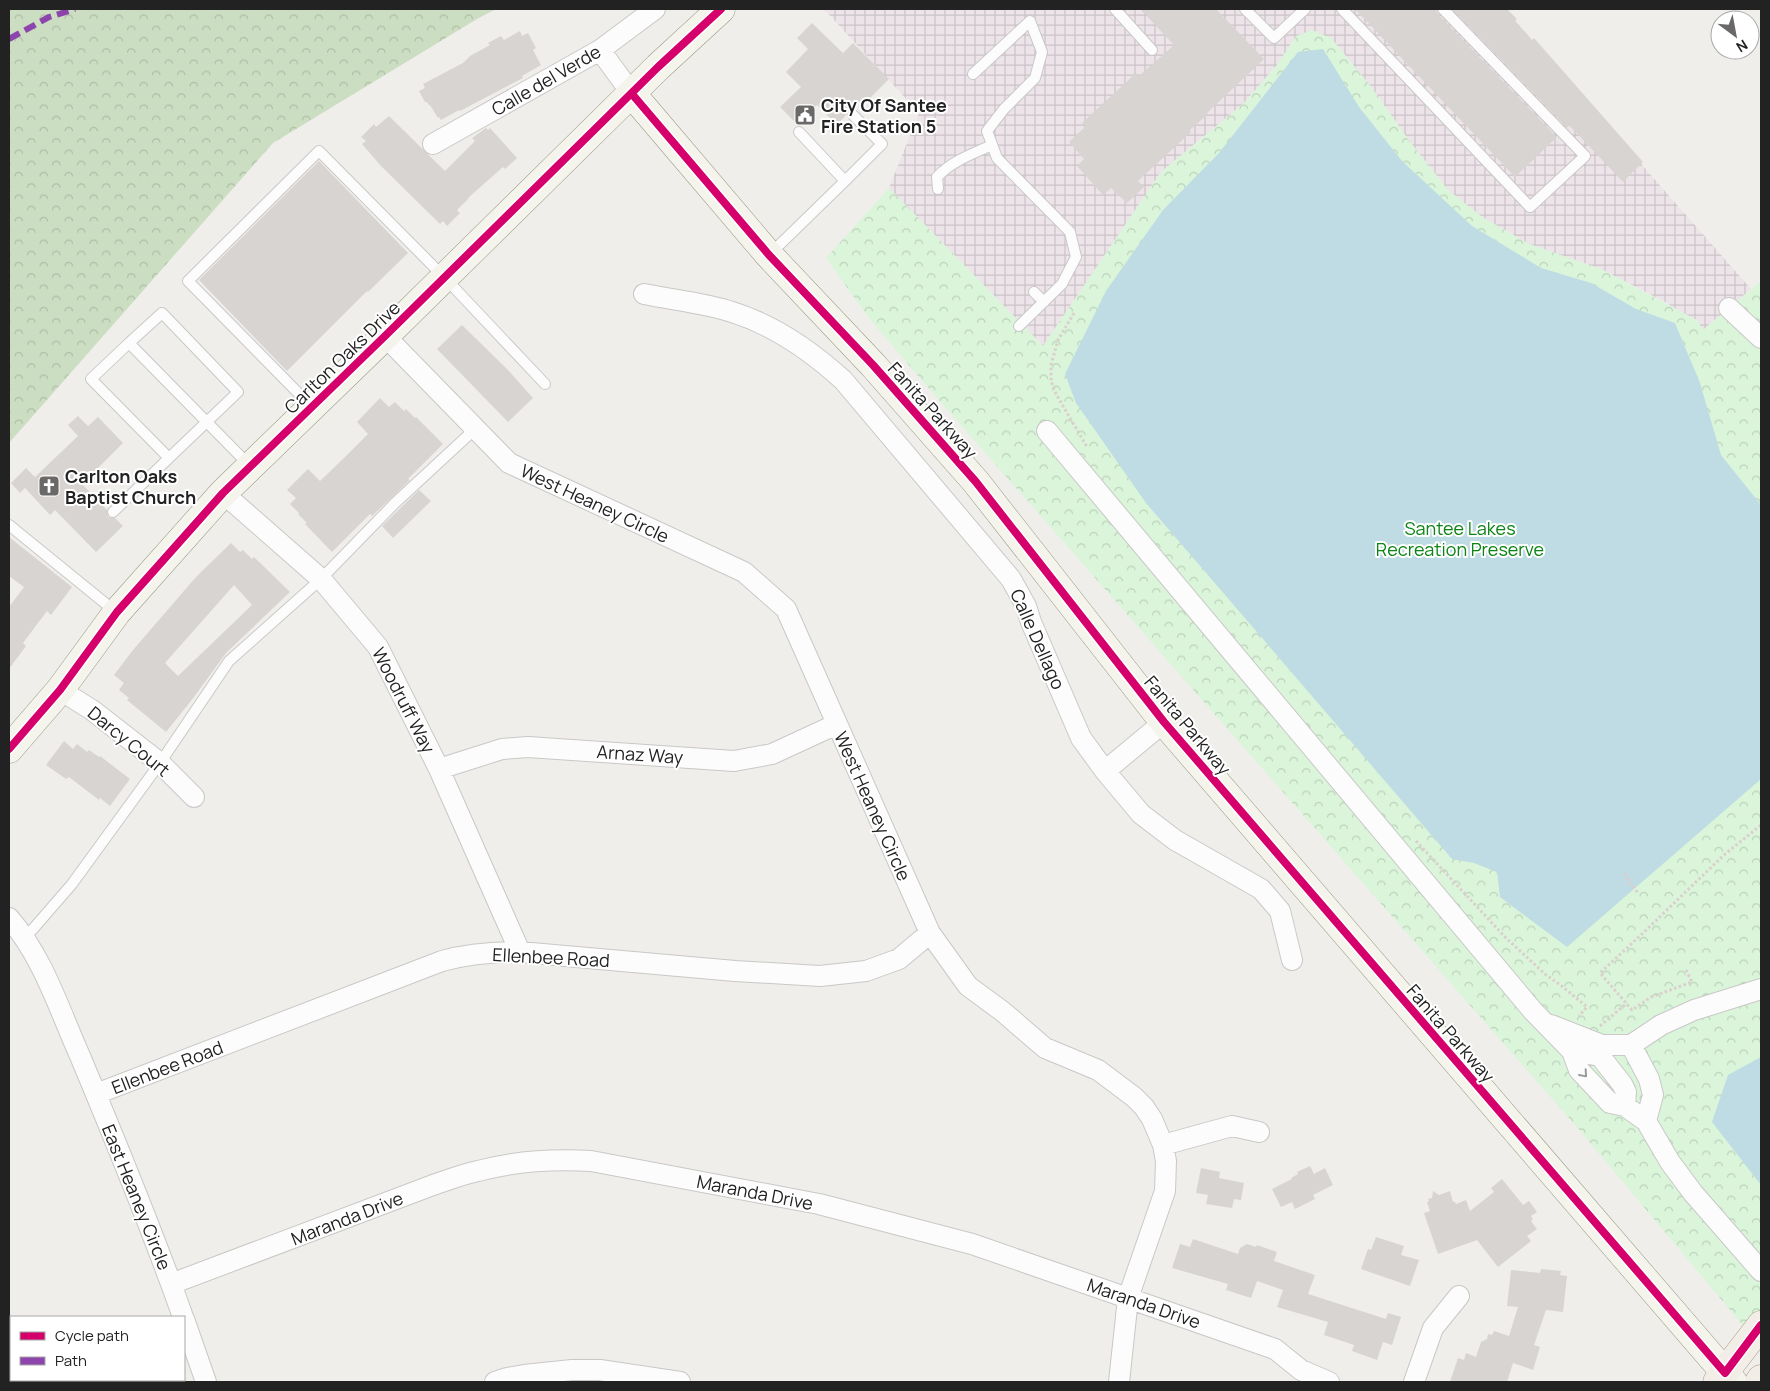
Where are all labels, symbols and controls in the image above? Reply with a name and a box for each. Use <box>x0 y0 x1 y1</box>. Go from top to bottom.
north arrow <box>1710 10 1760 60</box>
text: N <box>1733 36 1751 57</box>
street label: Calle del Verde <box>487 39 605 121</box>
place label: City Of Santee Fire Station 5 <box>821 93 947 138</box>
public building icon: City Of Santee Fire Station 5 <box>793 103 817 127</box>
street label: Carlton Oaks Drive <box>279 295 405 419</box>
street label: Fanita Parkway <box>883 356 983 464</box>
street label: West Heaney Circle <box>517 458 673 548</box>
place label: Carlton Oaks Baptist Church <box>65 464 196 509</box>
church icon: Carlton Oaks Baptist Church <box>37 474 61 498</box>
park label: Santee Lakes Recreation Preserve <box>1376 516 1544 561</box>
street label: Calle Dellago <box>1005 585 1071 693</box>
street label: Woodruff Way <box>367 643 441 757</box>
street label: Fanita Parkway <box>1139 670 1237 780</box>
street label: Darcy Court <box>83 701 175 781</box>
street label: West Heaney Circle <box>829 728 917 884</box>
street label: Arnaz Way <box>596 739 685 769</box>
street label: Ellenbee Road <box>492 942 610 972</box>
street label: Fanita Parkway <box>1402 979 1501 1087</box>
street label: Ellenbee Road <box>108 1035 226 1099</box>
one-way arrow <box>1578 1069 1587 1078</box>
street label: East Heaney Circle <box>97 1121 177 1273</box>
street label: Maranda Drive <box>695 1169 815 1215</box>
street label: Maranda Drive <box>288 1186 406 1250</box>
street label: Maranda Drive <box>1084 1272 1204 1334</box>
legend <box>10 1316 185 1381</box>
text: Cycle path <box>55 1325 129 1346</box>
text: Path <box>55 1350 87 1371</box>

